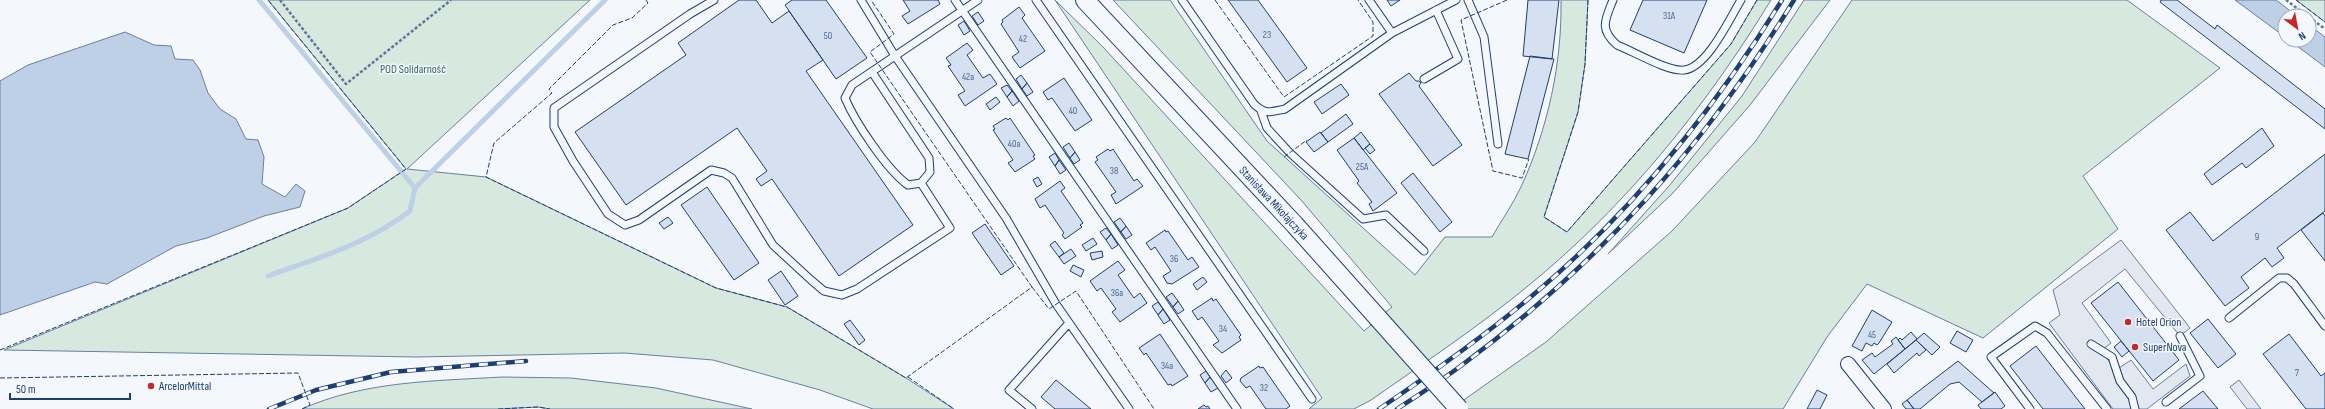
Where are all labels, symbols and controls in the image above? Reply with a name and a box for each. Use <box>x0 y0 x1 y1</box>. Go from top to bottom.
north arrow <box>2277 8 2317 48</box>
house number: 31A <box>1663 10 1676 22</box>
house number: 23 <box>1263 29 1271 41</box>
text: N <box>2296 29 2308 43</box>
house number: 50 <box>824 30 832 42</box>
house number: 42 <box>1019 33 1027 45</box>
park label: POD Solidarność <box>380 62 446 77</box>
house number: 42a <box>962 71 974 83</box>
house number: 40 <box>1069 105 1077 117</box>
house number: 40a <box>1008 138 1020 150</box>
house number: 25A <box>1356 161 1369 173</box>
street label: Stanisława Mikołajczyka <box>1236 163 1312 244</box>
house number: 38 <box>1110 165 1118 177</box>
house number: 9 <box>2255 231 2259 243</box>
house number: 36 <box>1170 253 1178 265</box>
house number: 36a <box>1111 287 1123 299</box>
place label: Hotel Orion <box>2136 315 2181 330</box>
marker: Hotel Orion <box>2123 317 2133 327</box>
house number: 34 <box>1219 323 1227 335</box>
house number: 45 <box>1868 329 1876 341</box>
place label: SuperNova <box>2143 340 2187 355</box>
marker: SuperNova <box>2130 342 2140 352</box>
house number: 34a <box>1161 360 1173 372</box>
house number: 7 <box>2295 367 2299 379</box>
scale bar <box>10 375 130 401</box>
place label: ArcelorMittal <box>158 379 211 394</box>
marker: ArcelorMittal <box>146 381 156 391</box>
text: 50 m <box>16 382 36 397</box>
house number: 32 <box>1260 382 1268 394</box>

